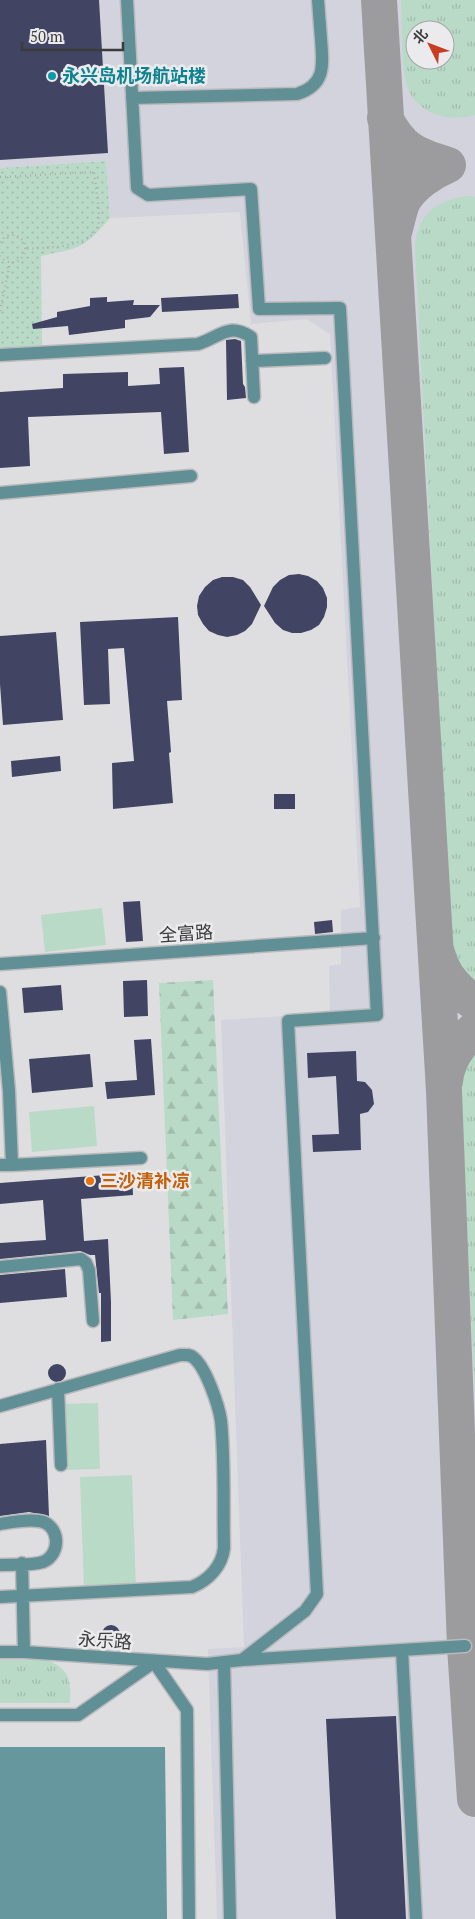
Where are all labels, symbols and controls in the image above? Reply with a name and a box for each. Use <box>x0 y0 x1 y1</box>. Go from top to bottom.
scale bar <box>22 20 124 52</box>
north arrow <box>405 20 455 70</box>
text: 北 <box>408 24 432 48</box>
text: 50 m <box>30 26 63 46</box>
place label: 永兴岛机场航站楼 <box>62 63 206 87</box>
marker: 永兴岛机场航站楼 <box>46 70 58 82</box>
street label: 全富路 <box>158 919 214 947</box>
place label: 三沙清补凉 <box>100 1168 190 1192</box>
marker: 三沙清补凉 <box>84 1175 96 1187</box>
street label: 永乐路 <box>77 1626 133 1654</box>

